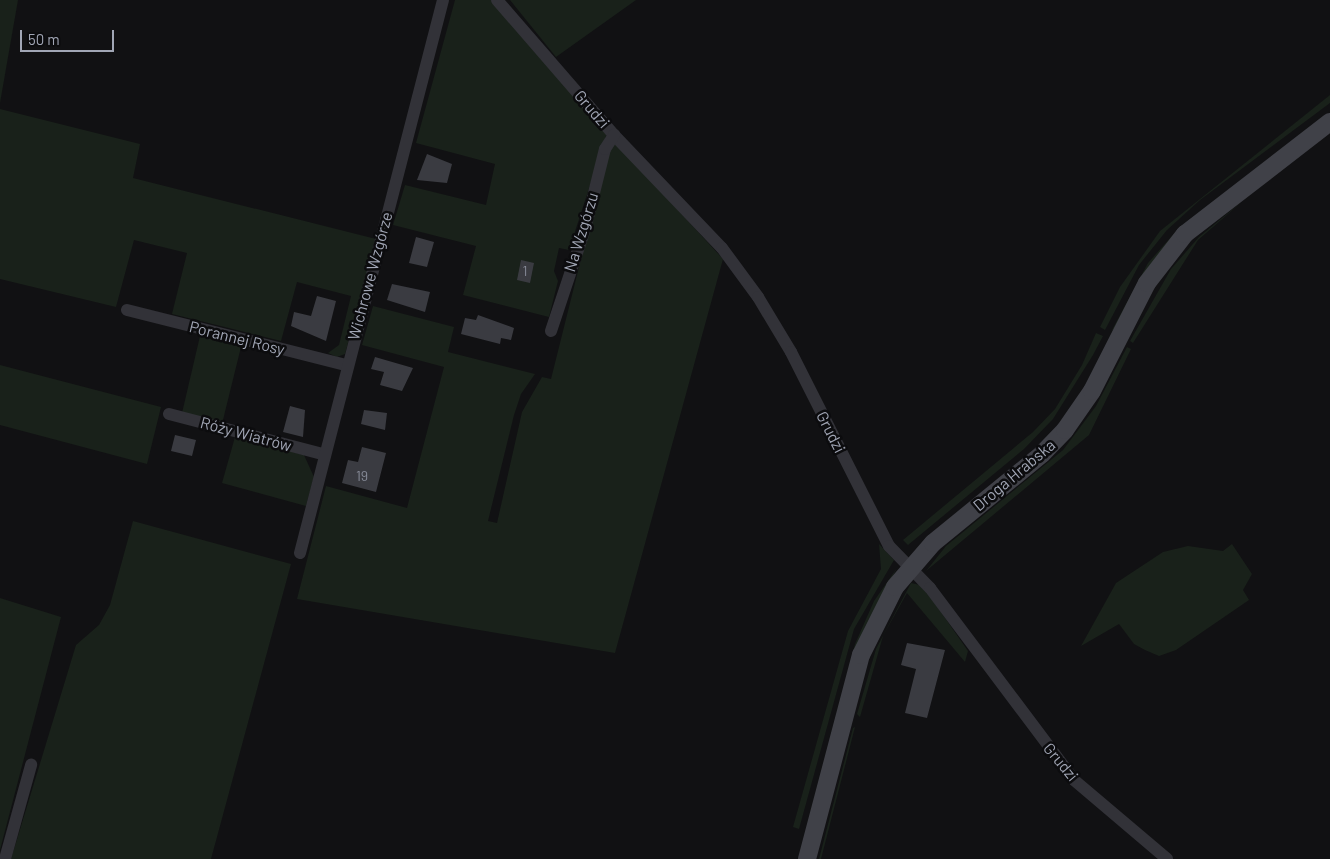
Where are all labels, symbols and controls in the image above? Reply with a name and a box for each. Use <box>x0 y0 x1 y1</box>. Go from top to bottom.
scale bar <box>22 20 116 52</box>
text: 50 m <box>28 30 60 48</box>
street label: Grudzi <box>570 86 614 132</box>
street label: Na Wzgórzu <box>560 190 602 274</box>
street label: Wichrowe Wzgórze <box>344 210 396 342</box>
house number: 1 <box>523 263 527 279</box>
street label: Porannej Rosy <box>187 317 287 359</box>
street label: Grudzi <box>812 408 850 456</box>
street label: Róży Wiatrów <box>198 413 294 455</box>
street label: Droga Hrabska <box>969 435 1059 515</box>
house number: 19 <box>356 468 368 484</box>
street label: Grudzi <box>1039 739 1083 785</box>

